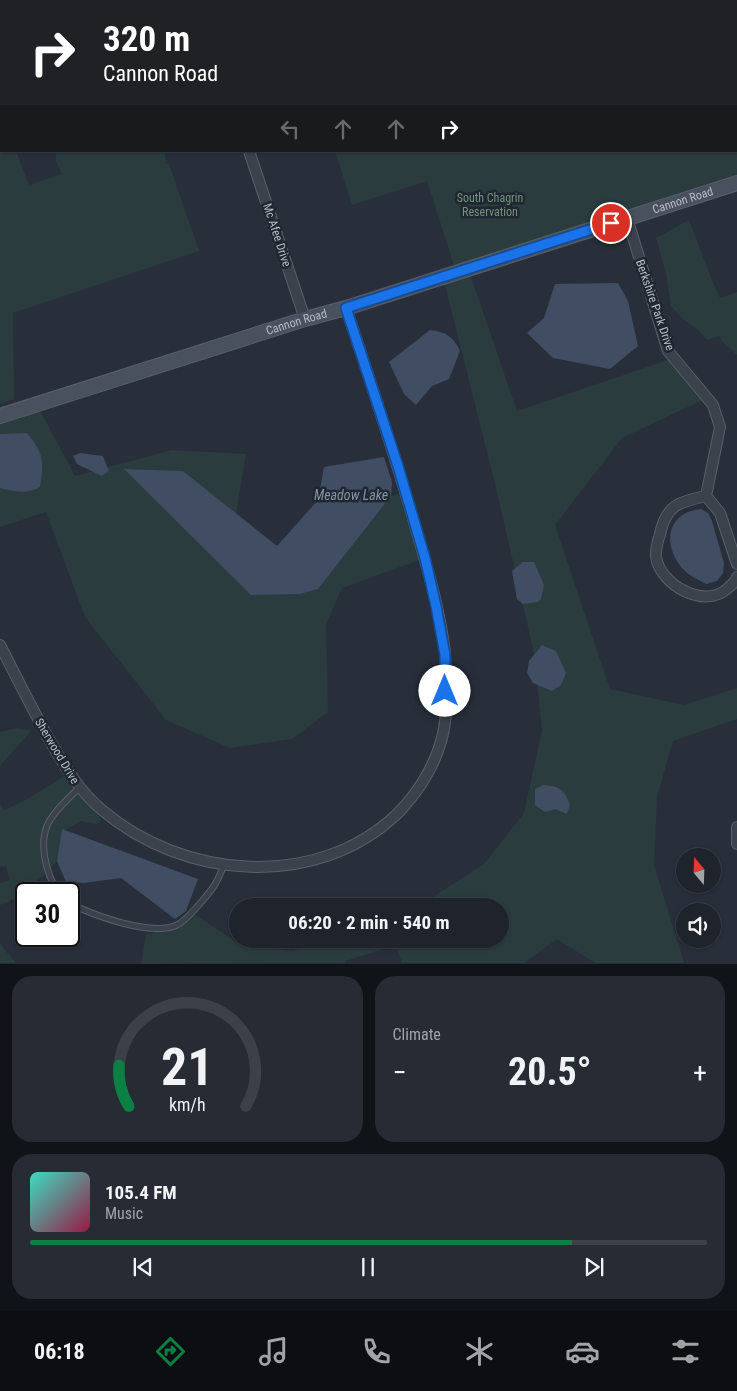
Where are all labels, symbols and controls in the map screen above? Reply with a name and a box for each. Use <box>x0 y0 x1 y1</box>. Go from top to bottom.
text: 320 m <box>103 19 190 60</box>
icon: right <box>20 20 85 85</box>
text: Cannon Road <box>103 61 218 86</box>
icon: left <box>276 115 304 143</box>
icon: ahead <box>329 115 357 143</box>
icon: ahead <box>382 115 410 143</box>
icon: right <box>435 115 463 143</box>
street label: Cannon Road <box>651 184 715 217</box>
park label: South Chagrin Reservation <box>457 191 524 219</box>
street label: Mc Afee Drive <box>260 202 294 269</box>
pin <box>590 202 632 244</box>
icon: arrive <box>597 209 625 237</box>
street label: Berkshire Park Drive <box>633 258 677 353</box>
street label: Cannon Road <box>264 306 328 338</box>
water label: Meadow Lake <box>314 487 388 503</box>
position arrow <box>418 664 470 716</box>
street label: Sherwood Drive <box>32 716 82 787</box>
north arrow <box>676 848 721 892</box>
map controls <box>676 848 721 948</box>
speed limit sign: 30 <box>15 882 80 947</box>
button: sound <box>676 903 721 948</box>
text: 06:20 · 2 min · 540 m <box>288 911 450 934</box>
text: Climate <box>393 1025 441 1044</box>
text: 21 <box>161 1037 214 1098</box>
text: 20.5° <box>508 1050 592 1094</box>
text: − <box>393 1056 407 1089</box>
text: + <box>693 1056 707 1089</box>
text: km/h <box>169 1094 206 1115</box>
text: 105.4 FM <box>105 1181 177 1204</box>
text: Music <box>105 1204 143 1223</box>
icon: previous <box>129 1253 157 1281</box>
icon: pause <box>354 1253 382 1281</box>
icon: next <box>580 1253 608 1281</box>
icon: directions <box>153 1334 188 1369</box>
icon: music <box>256 1334 291 1369</box>
icon: phone <box>359 1334 394 1369</box>
icon: climate <box>462 1334 497 1369</box>
icon: car <box>565 1334 600 1369</box>
icon: filters <box>668 1334 703 1369</box>
text: 06:18 <box>34 1339 85 1364</box>

